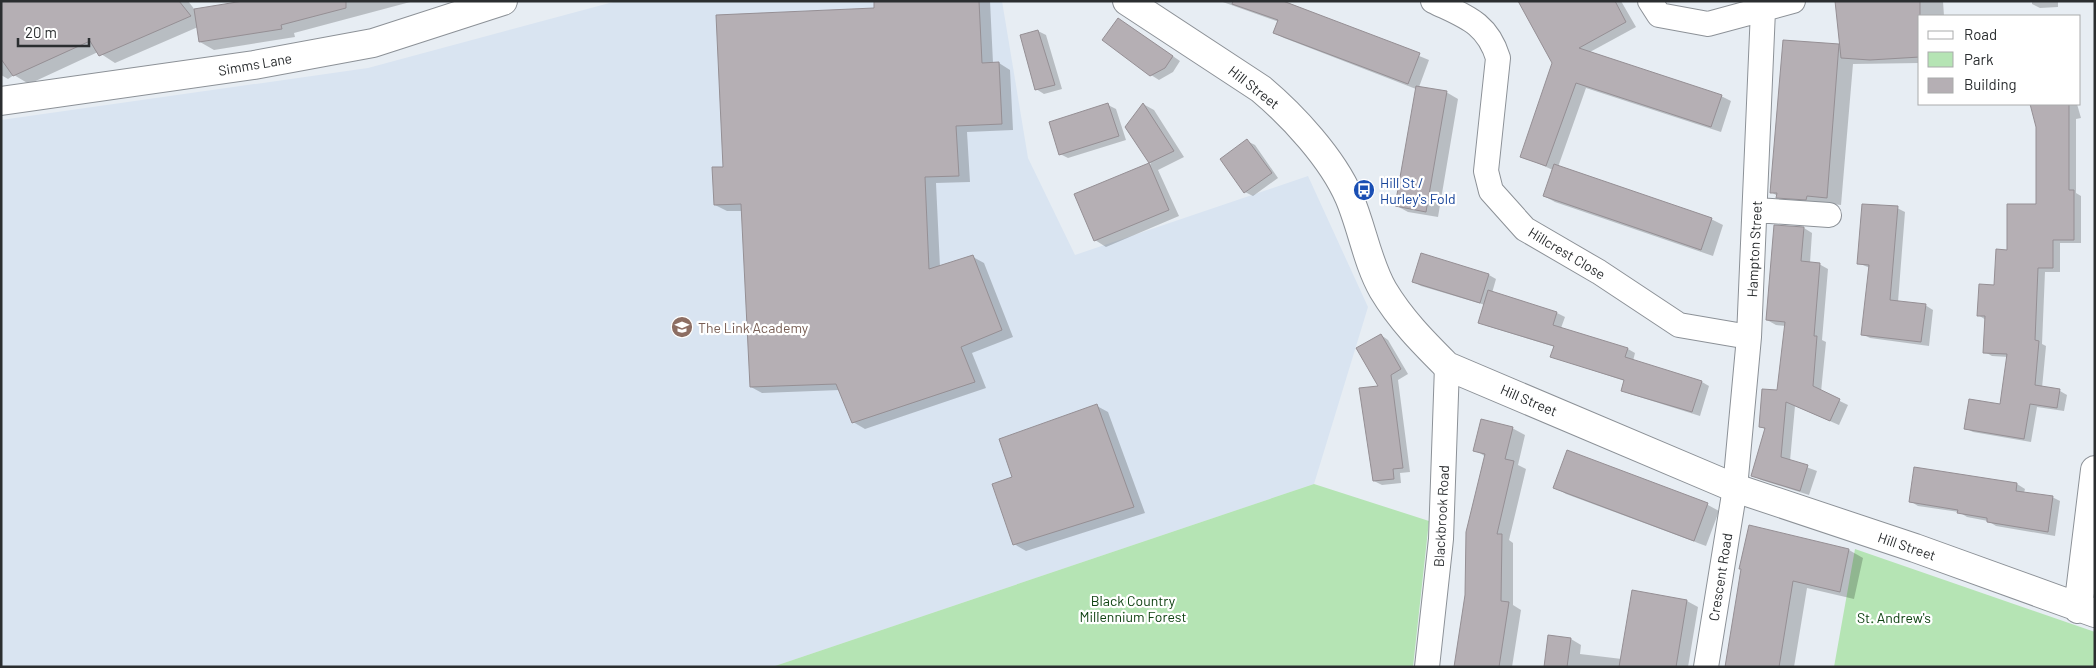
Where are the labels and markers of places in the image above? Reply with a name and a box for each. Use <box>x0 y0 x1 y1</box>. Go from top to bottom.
place label: Hill St / Hurley's Fold <box>1380 174 1456 207</box>
bus stop icon: Hill St / Hurley's Fold <box>1352 178 1376 202</box>
school or university icon: The Link Academy <box>670 315 694 339</box>
place label: The Link Academy <box>698 319 809 336</box>

